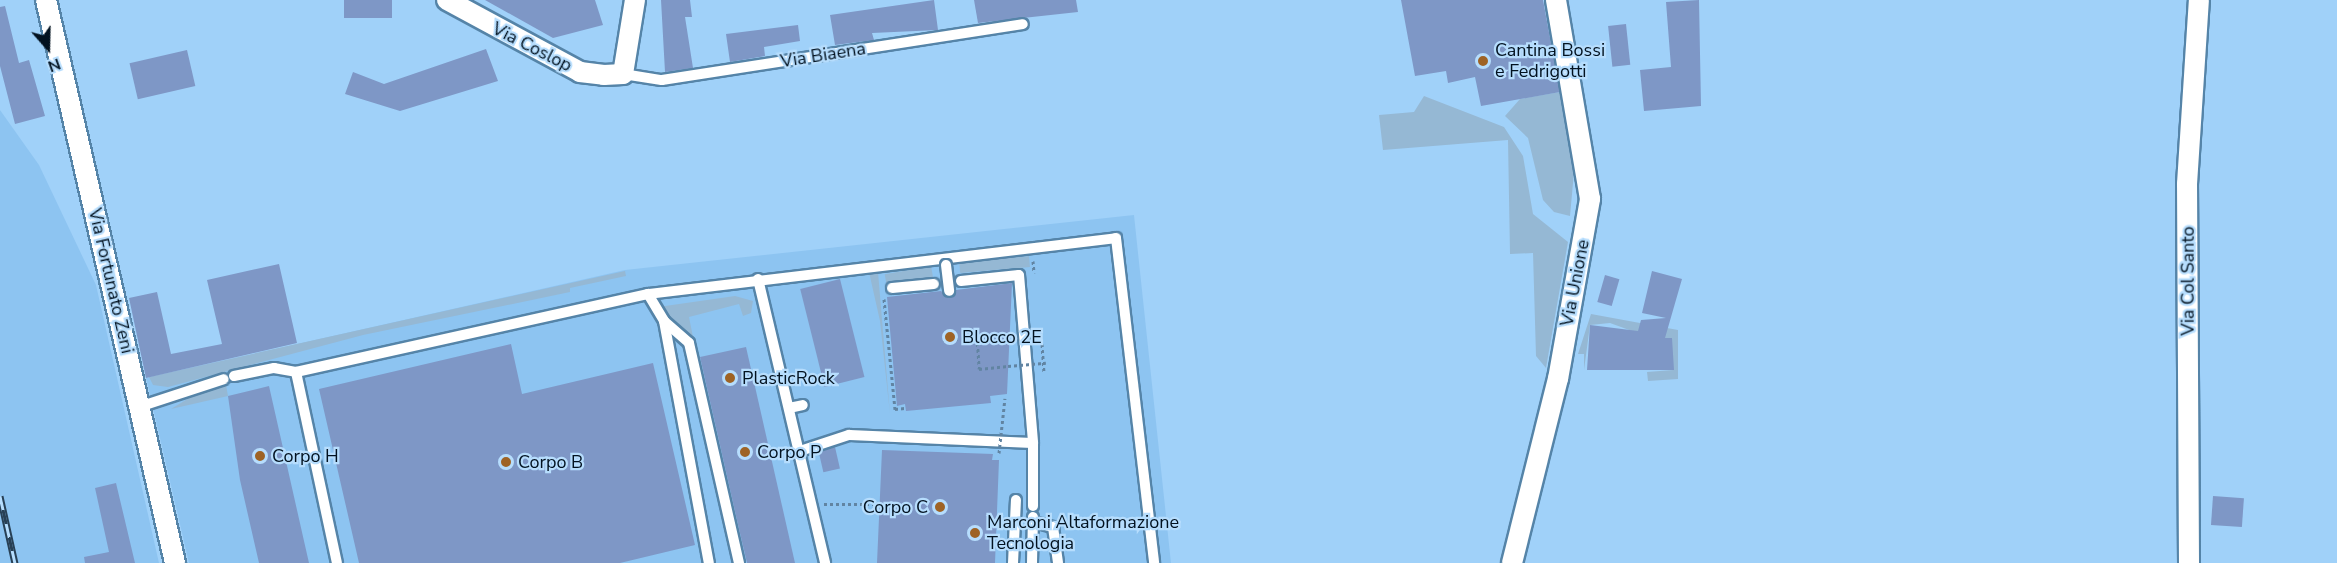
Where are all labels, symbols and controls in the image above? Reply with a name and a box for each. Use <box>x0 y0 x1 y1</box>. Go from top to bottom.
north arrow <box>18 18 78 78</box>
street label: Via Coslop <box>489 18 575 76</box>
street label: Via Biaena <box>779 38 867 72</box>
place label: Cantina Bossi e Fedrigotti <box>1495 40 1605 82</box>
text: N <box>45 53 64 77</box>
marker: Cantina Bossi e Fedrigotti <box>1476 54 1490 68</box>
street label: Via Fortunato Zeni <box>84 206 138 356</box>
street label: Via Col Santo <box>2177 226 2199 336</box>
street label: Via Unione <box>1556 238 1594 328</box>
place label: Blocco 2E <box>962 326 1042 348</box>
marker: Blocco 2E <box>943 330 957 344</box>
place label: PlasticRock <box>742 367 835 389</box>
marker: PlasticRock <box>723 371 737 385</box>
place label: Corpo P <box>757 441 821 463</box>
place label: Corpo H <box>272 445 339 467</box>
marker: Corpo P <box>738 445 752 459</box>
marker: Corpo H <box>253 449 267 463</box>
place label: Corpo B <box>518 451 583 473</box>
marker: Corpo B <box>499 455 513 469</box>
place label: Corpo C <box>863 496 928 518</box>
marker: Corpo C <box>933 500 947 514</box>
place label: Marconi Altaformazione Tecnologia <box>987 512 1179 554</box>
marker: Marconi Altaformazione Tecnologia <box>968 526 982 540</box>

